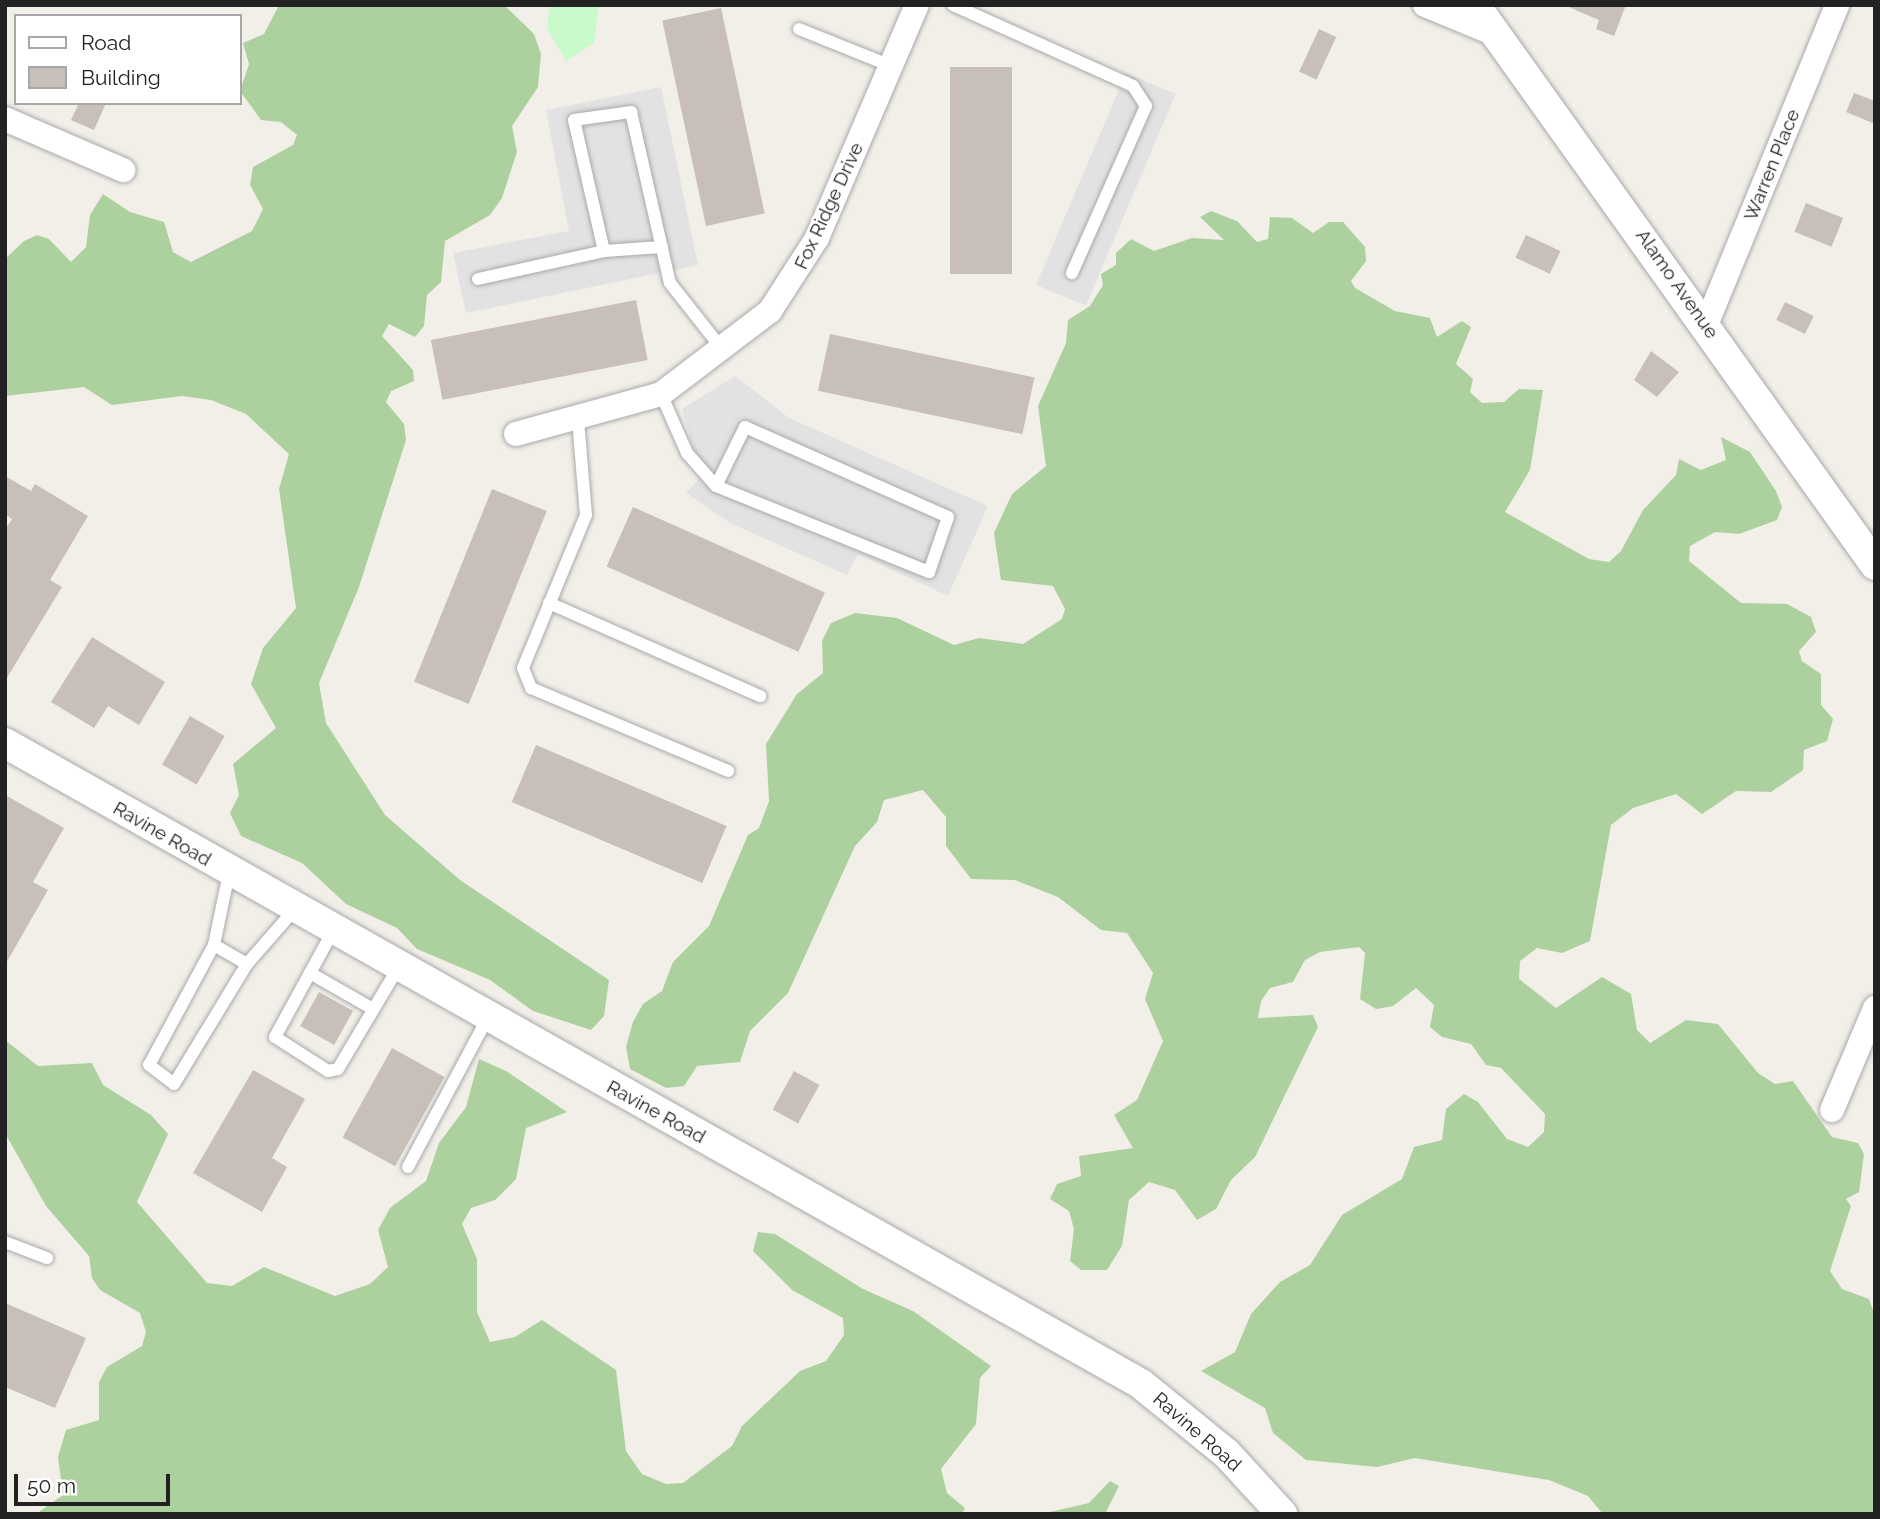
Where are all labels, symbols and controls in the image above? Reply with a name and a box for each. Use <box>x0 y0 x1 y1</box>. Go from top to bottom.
legend <box>14 14 242 105</box>
text: Road <box>81 30 131 55</box>
text: Building <box>81 65 161 90</box>
street label: Warren Place <box>1739 106 1805 224</box>
street label: Fox Ridge Drive <box>790 139 868 273</box>
street label: Alamo Avenue <box>1631 225 1723 343</box>
street label: Ravine Road <box>109 797 215 871</box>
street label: Ravine Road <box>603 1076 709 1148</box>
street label: Ravine Road <box>1148 1388 1246 1476</box>
scale bar <box>18 1460 173 1504</box>
text: 50 m <box>27 1473 76 1498</box>

